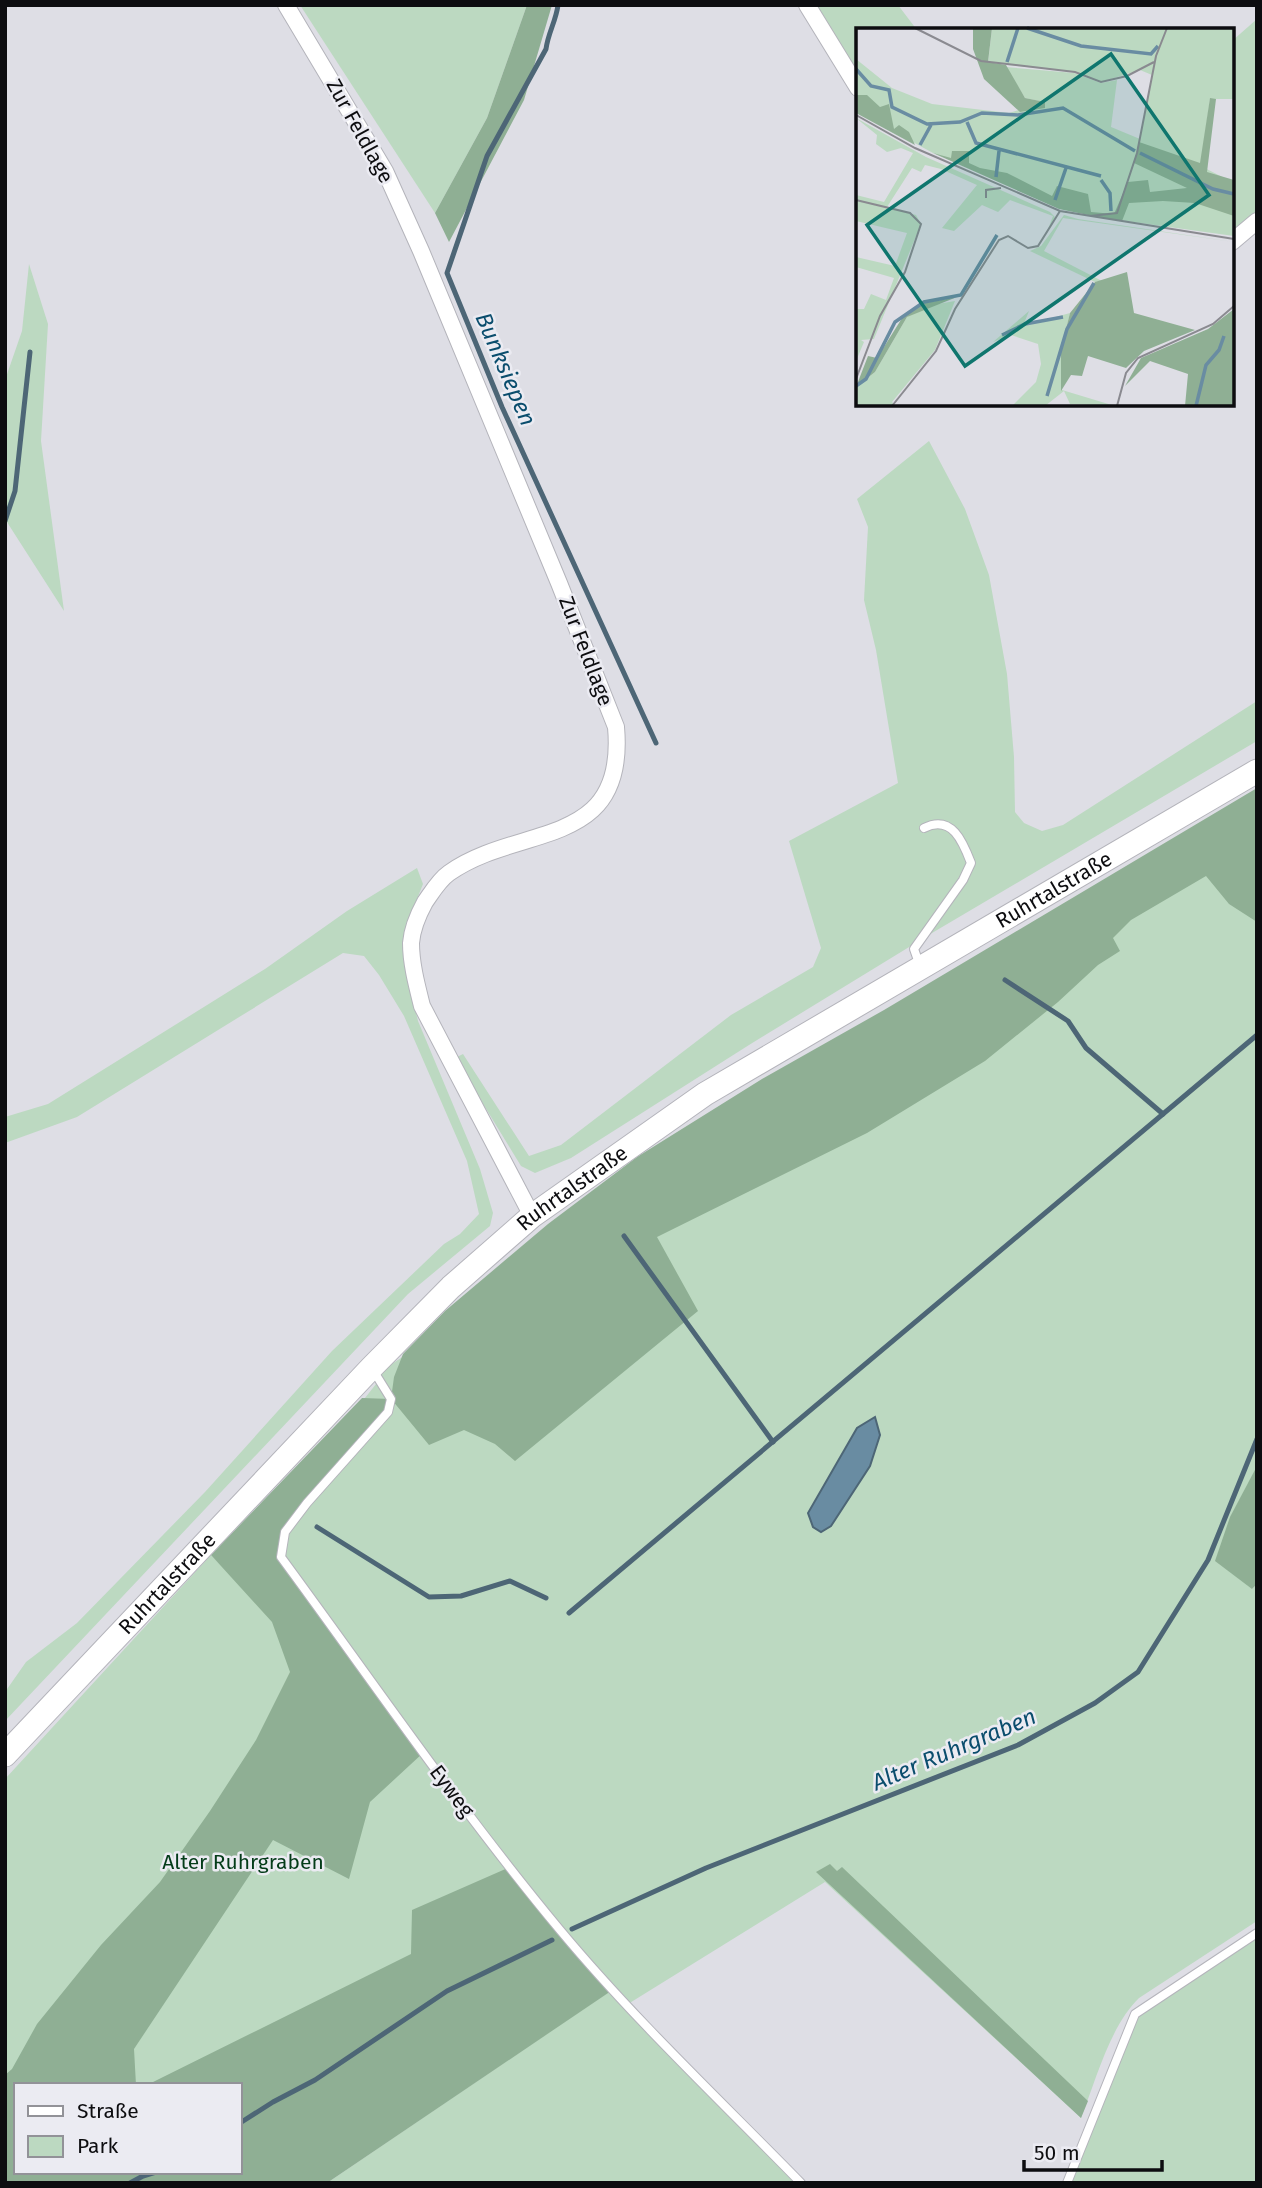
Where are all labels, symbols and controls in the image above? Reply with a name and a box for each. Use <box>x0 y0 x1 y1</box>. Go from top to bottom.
inset map <box>856 28 1234 406</box>
street label: Zur Feldlage <box>321 74 399 188</box>
water label: Bunksiepen <box>470 308 542 430</box>
street label: Zur Feldlage <box>553 592 619 710</box>
street label: Ruhrtalstraße <box>991 846 1117 934</box>
street label: Ruhrtalstraße <box>511 1140 633 1237</box>
street label: Ruhrtalstraße <box>113 1527 221 1640</box>
water label: Alter Ruhrgraben <box>867 1702 1040 1797</box>
street label: Eyweg <box>424 1760 480 1822</box>
park label: Alter Ruhrgraben <box>162 1849 324 1875</box>
legend <box>14 2083 242 2174</box>
text: Straße <box>77 2098 139 2124</box>
scale bar <box>1024 2128 1162 2172</box>
text: Park <box>77 2133 119 2159</box>
text: 50 m <box>1034 2140 1080 2166</box>

